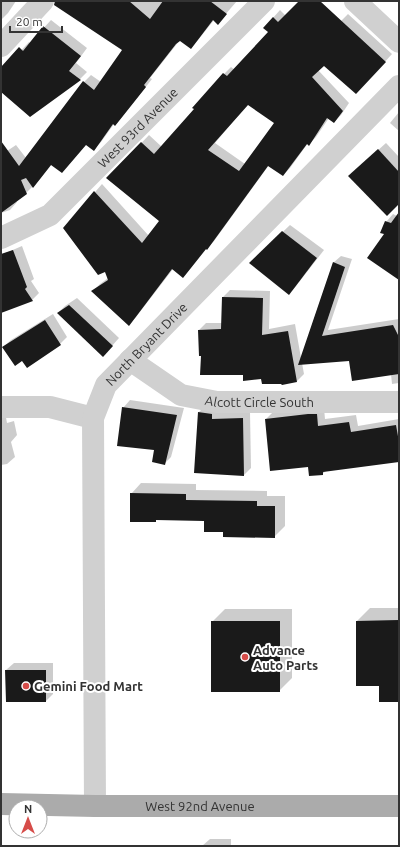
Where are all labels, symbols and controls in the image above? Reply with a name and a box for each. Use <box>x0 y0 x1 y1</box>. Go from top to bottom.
scale bar <box>10 8 62 34</box>
text: 20 m <box>16 15 43 28</box>
street label: West 93rd Avenue <box>95 85 180 170</box>
street label: North Bryant Drive <box>103 300 190 388</box>
street label: Alcott Circle South <box>204 393 314 409</box>
place label: Advance Auto Parts <box>253 643 318 672</box>
marker: Advance Auto Parts <box>240 652 250 662</box>
place label: Gemini Food Mart <box>34 679 143 693</box>
marker: Gemini Food Mart <box>21 681 31 691</box>
north arrow <box>8 799 48 839</box>
street label: West 92nd Avenue <box>145 799 255 813</box>
text: N <box>24 803 32 815</box>

